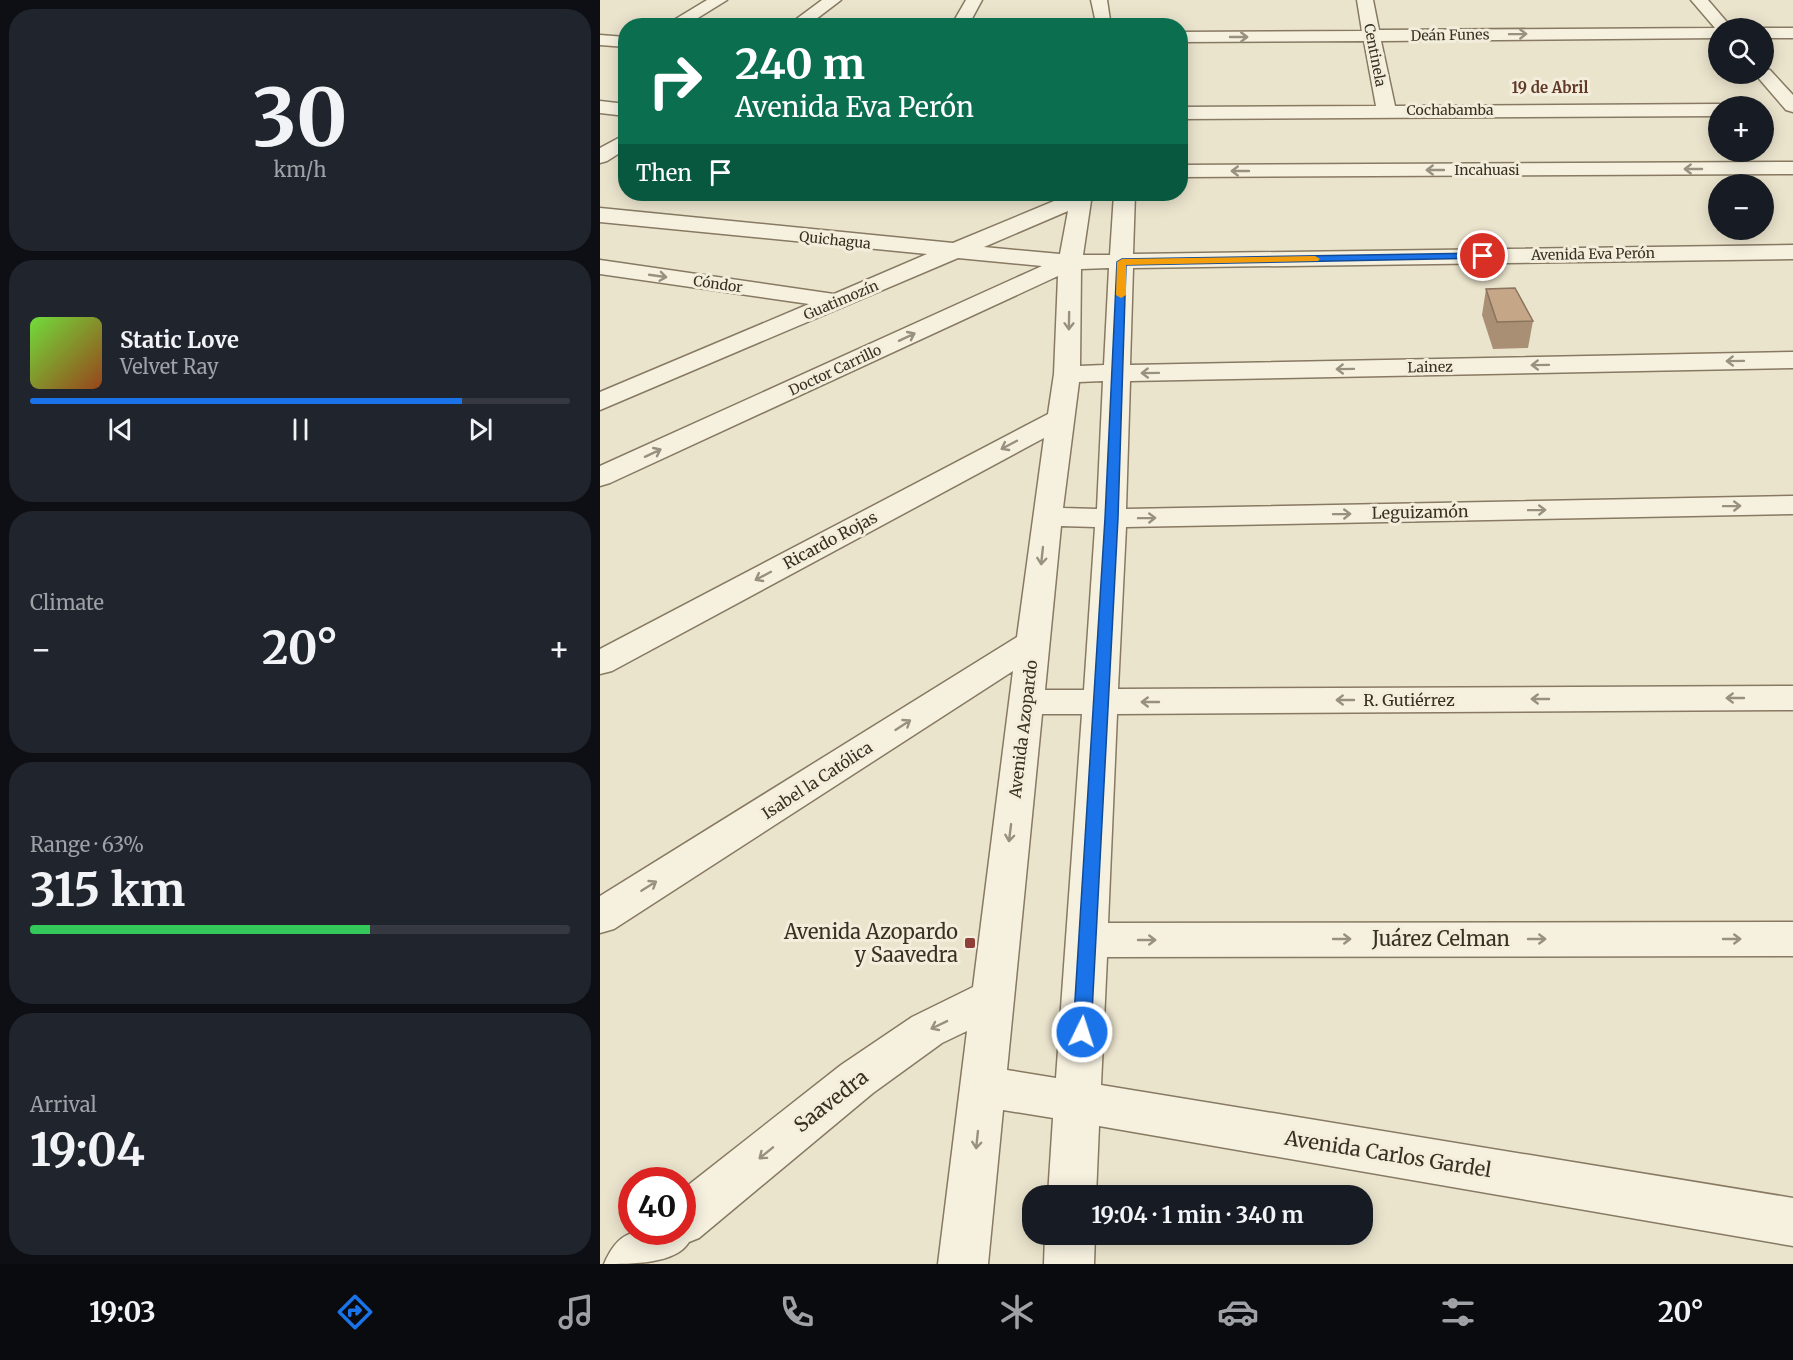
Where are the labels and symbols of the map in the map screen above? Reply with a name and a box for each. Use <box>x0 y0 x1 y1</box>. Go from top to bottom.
street label: Centinela <box>1360 22 1390 89</box>
street label: Deán Funes <box>1410 25 1490 45</box>
one-way arrow <box>1507 28 1527 40</box>
one-way arrow <box>1228 31 1248 42</box>
district label: 19 de Abril <box>1512 78 1588 97</box>
street label: Cochabamba <box>1407 101 1494 119</box>
street label: Incahuasi <box>1454 161 1520 179</box>
one-way arrow <box>1683 163 1703 174</box>
one-way arrow <box>1425 164 1445 176</box>
one-way arrow <box>1230 165 1250 177</box>
street label: Quichagua <box>798 227 872 253</box>
pin <box>1457 230 1508 281</box>
street label: Avenida Eva Perón <box>1530 244 1655 264</box>
one-way arrow <box>648 270 667 281</box>
street label: Cóndor <box>692 272 744 296</box>
street label: Guatimozín <box>801 276 881 324</box>
one-way arrow <box>1063 310 1074 330</box>
one-way arrow <box>897 331 915 342</box>
street label: Doctor Carrillo <box>786 341 884 399</box>
one-way arrow <box>1725 355 1745 367</box>
street label: Lainez <box>1407 358 1453 376</box>
one-way arrow <box>1530 359 1550 371</box>
one-way arrow <box>1335 363 1355 374</box>
one-way arrow <box>1140 367 1160 378</box>
one-way arrow <box>1001 439 1018 451</box>
one-way arrow <box>644 447 662 458</box>
one-way arrow <box>1721 500 1741 512</box>
street label: Leguizamón <box>1371 501 1469 523</box>
one-way arrow <box>1526 504 1546 516</box>
street label: Ricardo Rojas <box>779 507 881 573</box>
one-way arrow <box>1331 508 1351 519</box>
one-way arrow <box>1137 512 1157 523</box>
one-way arrow <box>1036 546 1047 566</box>
one-way arrow <box>754 571 772 582</box>
street label: Avenida Azopardo <box>1004 659 1041 800</box>
street label: R. Gutiérrez <box>1363 690 1455 710</box>
one-way arrow <box>1725 692 1745 704</box>
one-way arrow <box>1530 693 1550 705</box>
one-way arrow <box>1335 695 1355 706</box>
one-way arrow <box>1140 696 1160 708</box>
one-way arrow <box>894 719 911 732</box>
street label: Isabel la Católica <box>758 737 876 823</box>
one-way arrow <box>1005 823 1016 843</box>
one-way arrow <box>641 880 658 893</box>
place label: Avenida Azopardo y Saavedra <box>783 919 958 967</box>
street label: Juárez Celman <box>1371 926 1510 951</box>
one-way arrow <box>1527 933 1547 945</box>
one-way arrow <box>1722 933 1742 945</box>
one-way arrow <box>1137 934 1157 946</box>
one-way arrow <box>1332 934 1352 945</box>
marker: Avenida Azopardo y Saavedra <box>963 936 977 950</box>
position arrow <box>1050 1000 1114 1064</box>
one-way arrow <box>930 1019 948 1031</box>
street label: Saavedra <box>789 1064 873 1137</box>
street label: Avenida Carlos Gardel <box>1282 1125 1493 1182</box>
one-way arrow <box>971 1130 982 1150</box>
one-way arrow <box>758 1146 774 1159</box>
speed limit sign: 40 <box>618 1167 696 1245</box>

